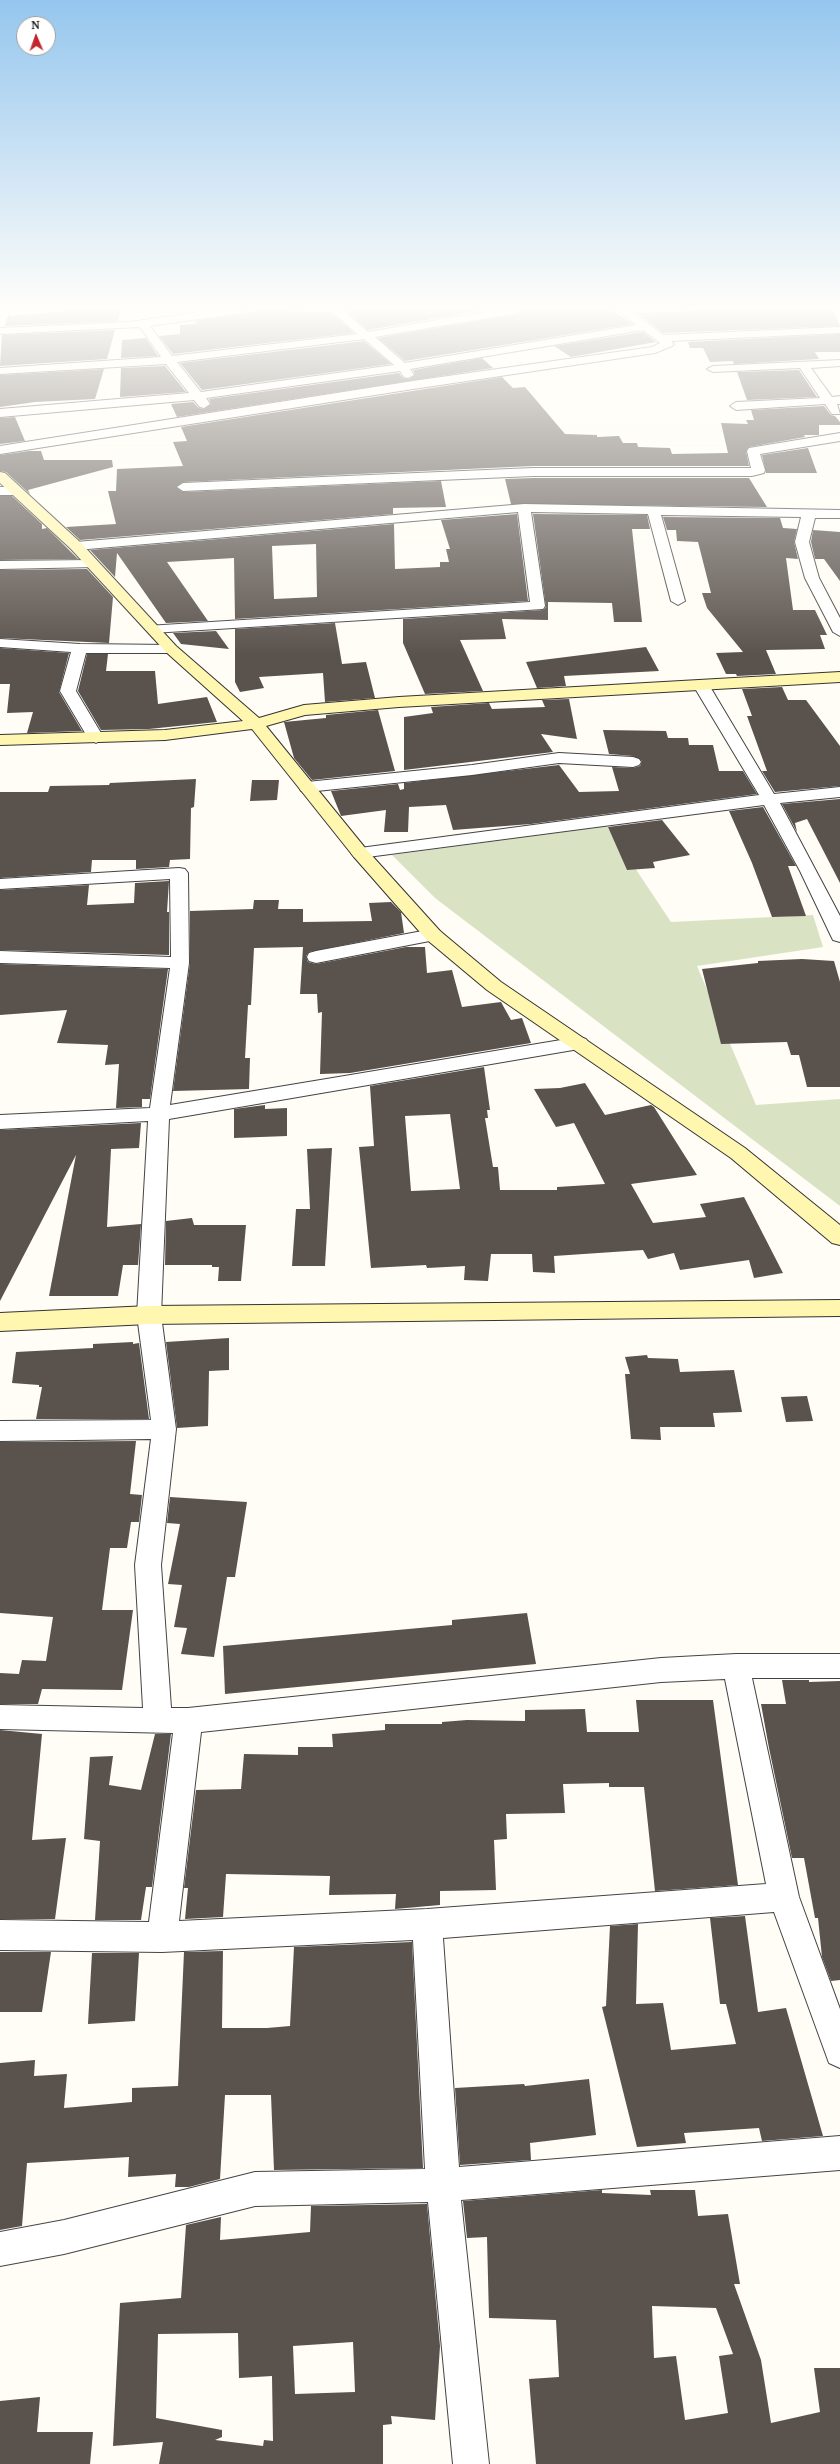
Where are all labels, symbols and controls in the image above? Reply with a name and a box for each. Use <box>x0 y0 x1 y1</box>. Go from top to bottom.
north arrow <box>16 16 56 56</box>
text: N <box>31 18 40 32</box>

